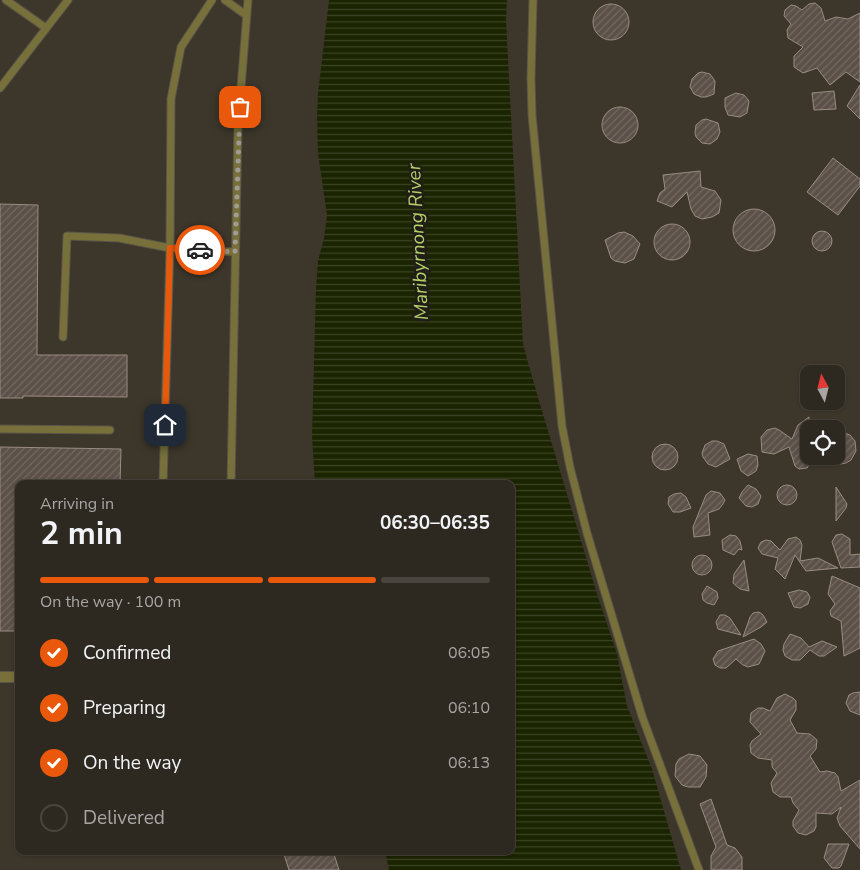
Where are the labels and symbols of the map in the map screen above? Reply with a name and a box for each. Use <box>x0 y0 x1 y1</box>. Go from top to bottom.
pin <box>219 86 261 128</box>
water label: Maribyrnong River <box>401 162 435 321</box>
courier <box>175 225 225 275</box>
north arrow <box>800 365 845 410</box>
pin <box>144 404 186 446</box>

